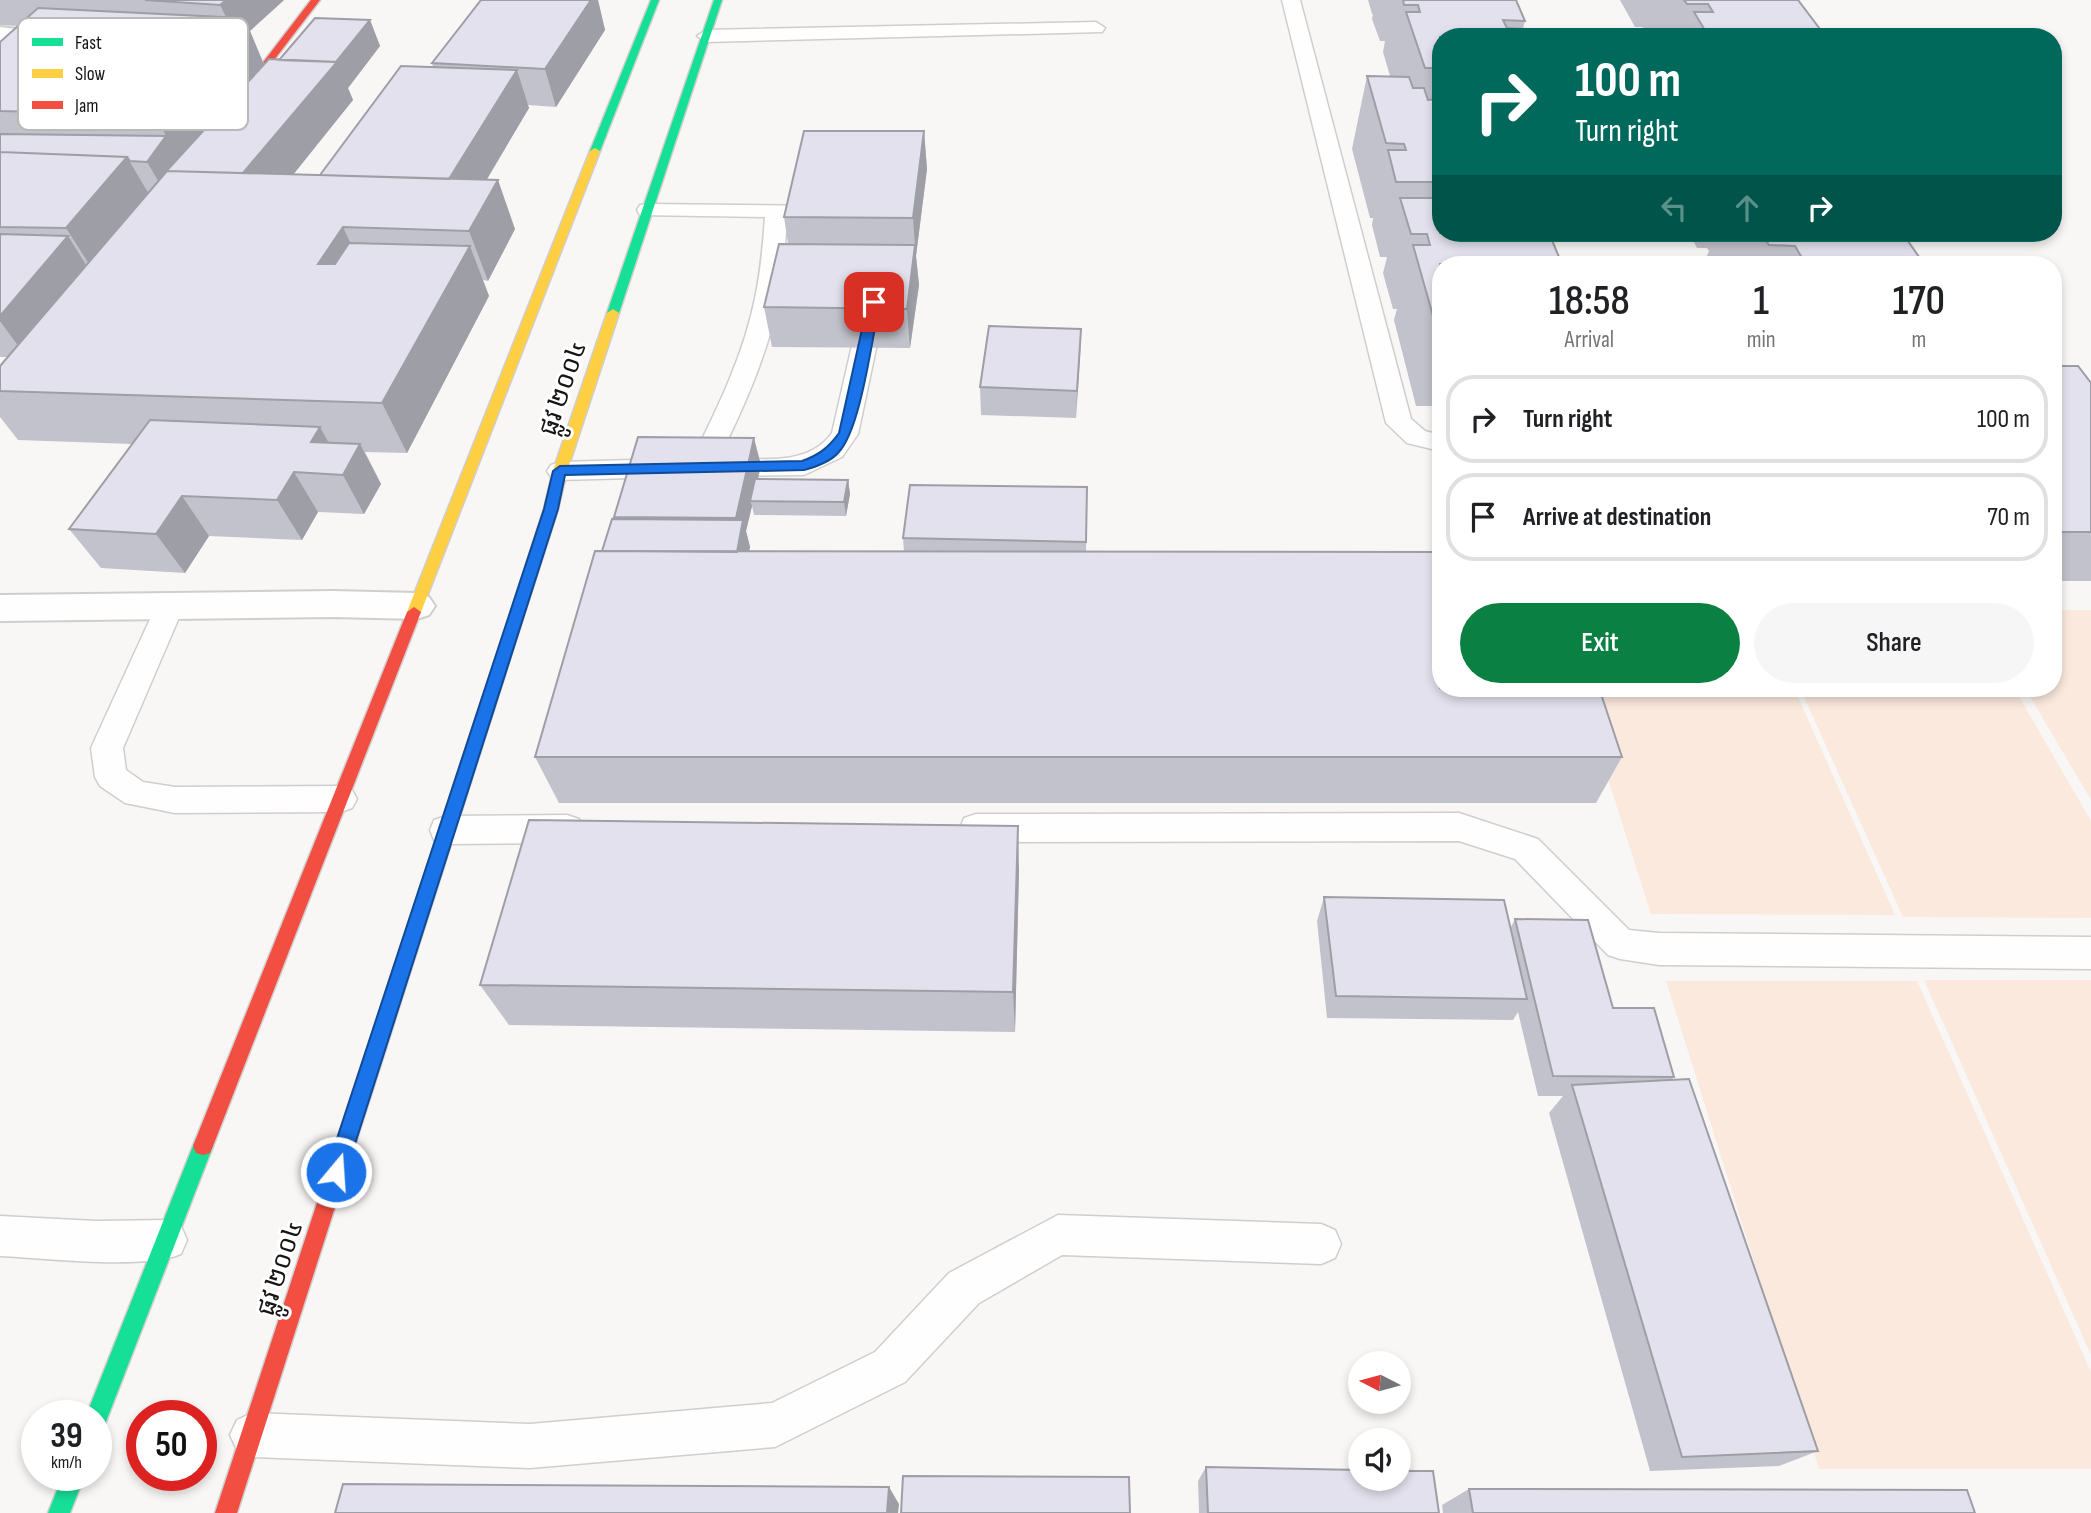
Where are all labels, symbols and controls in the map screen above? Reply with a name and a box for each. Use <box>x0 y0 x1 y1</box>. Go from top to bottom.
legend <box>18 18 248 130</box>
text: Fast <box>75 32 102 55</box>
text: 100 m <box>1575 52 1681 111</box>
icon: right <box>1460 56 1551 147</box>
text: Slow <box>75 63 105 86</box>
text: Jam <box>74 95 98 118</box>
text: Turn right <box>1575 112 1679 151</box>
icon: left <box>1655 189 1693 227</box>
icon: ahead <box>1728 189 1766 227</box>
icon: right <box>1801 189 1839 227</box>
pin <box>844 272 904 332</box>
text: 18:58 <box>1549 276 1630 327</box>
text: 1 <box>1753 276 1769 327</box>
text: 170 <box>1893 276 1945 327</box>
icon: arrive <box>855 283 893 321</box>
text: Arrival <box>1565 326 1614 354</box>
text: min <box>1747 326 1776 354</box>
text: m <box>1911 326 1926 354</box>
street label: ផ្លូវ ២០០៤ <box>533 337 600 442</box>
icon: right <box>1464 400 1502 438</box>
text: Turn right <box>1523 404 1612 435</box>
text: 100 m <box>1977 404 2030 435</box>
icon: arrive <box>1464 498 1502 536</box>
text: Arrive at destination <box>1523 502 1711 533</box>
text: 70 m <box>1987 502 2030 533</box>
button: Exit <box>1460 603 1740 683</box>
button: Share <box>1754 603 2034 683</box>
position arrow <box>299 1135 373 1209</box>
street label: ផ្លូវ ២០០៤ <box>251 1217 317 1322</box>
north arrow <box>1348 1351 1410 1414</box>
map controls <box>1348 1351 1411 1491</box>
speed limit sign: 50 <box>126 1400 217 1491</box>
text: 39 <box>50 1415 83 1458</box>
button: sound <box>1348 1428 1411 1491</box>
text: km/h <box>51 1452 82 1473</box>

